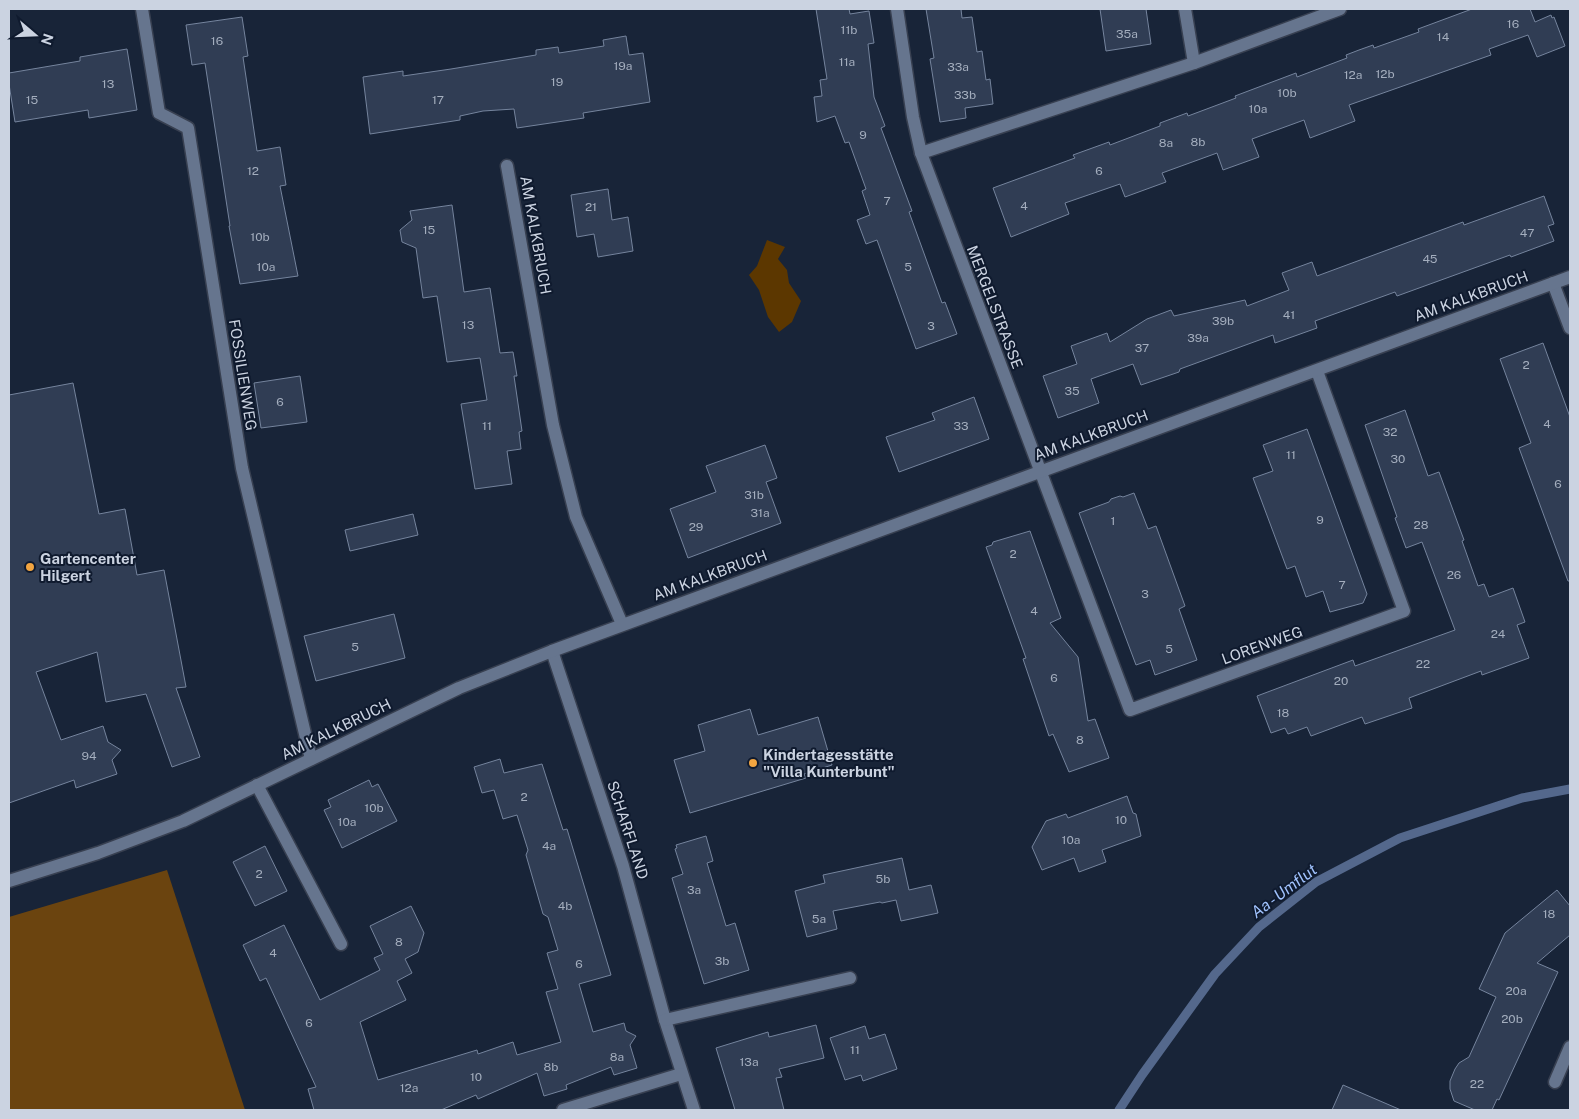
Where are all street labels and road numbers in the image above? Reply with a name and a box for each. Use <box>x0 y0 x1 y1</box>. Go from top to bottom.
street label: AM KALKBRUCH <box>517 174 555 296</box>
street label: MERGELSTRASSE <box>964 243 1026 371</box>
street label: AM KALKBRUCH <box>1412 268 1530 324</box>
street label: FOSSILIENWEG <box>226 318 260 432</box>
street label: AM KALKBRUCH <box>1032 407 1150 463</box>
street label: AM KALKBRUCH <box>651 547 769 603</box>
street label: LORENWEG <box>1219 623 1305 667</box>
street label: AM KALKBRUCH <box>278 695 394 763</box>
street label: SCHARFLAND <box>604 779 652 881</box>

